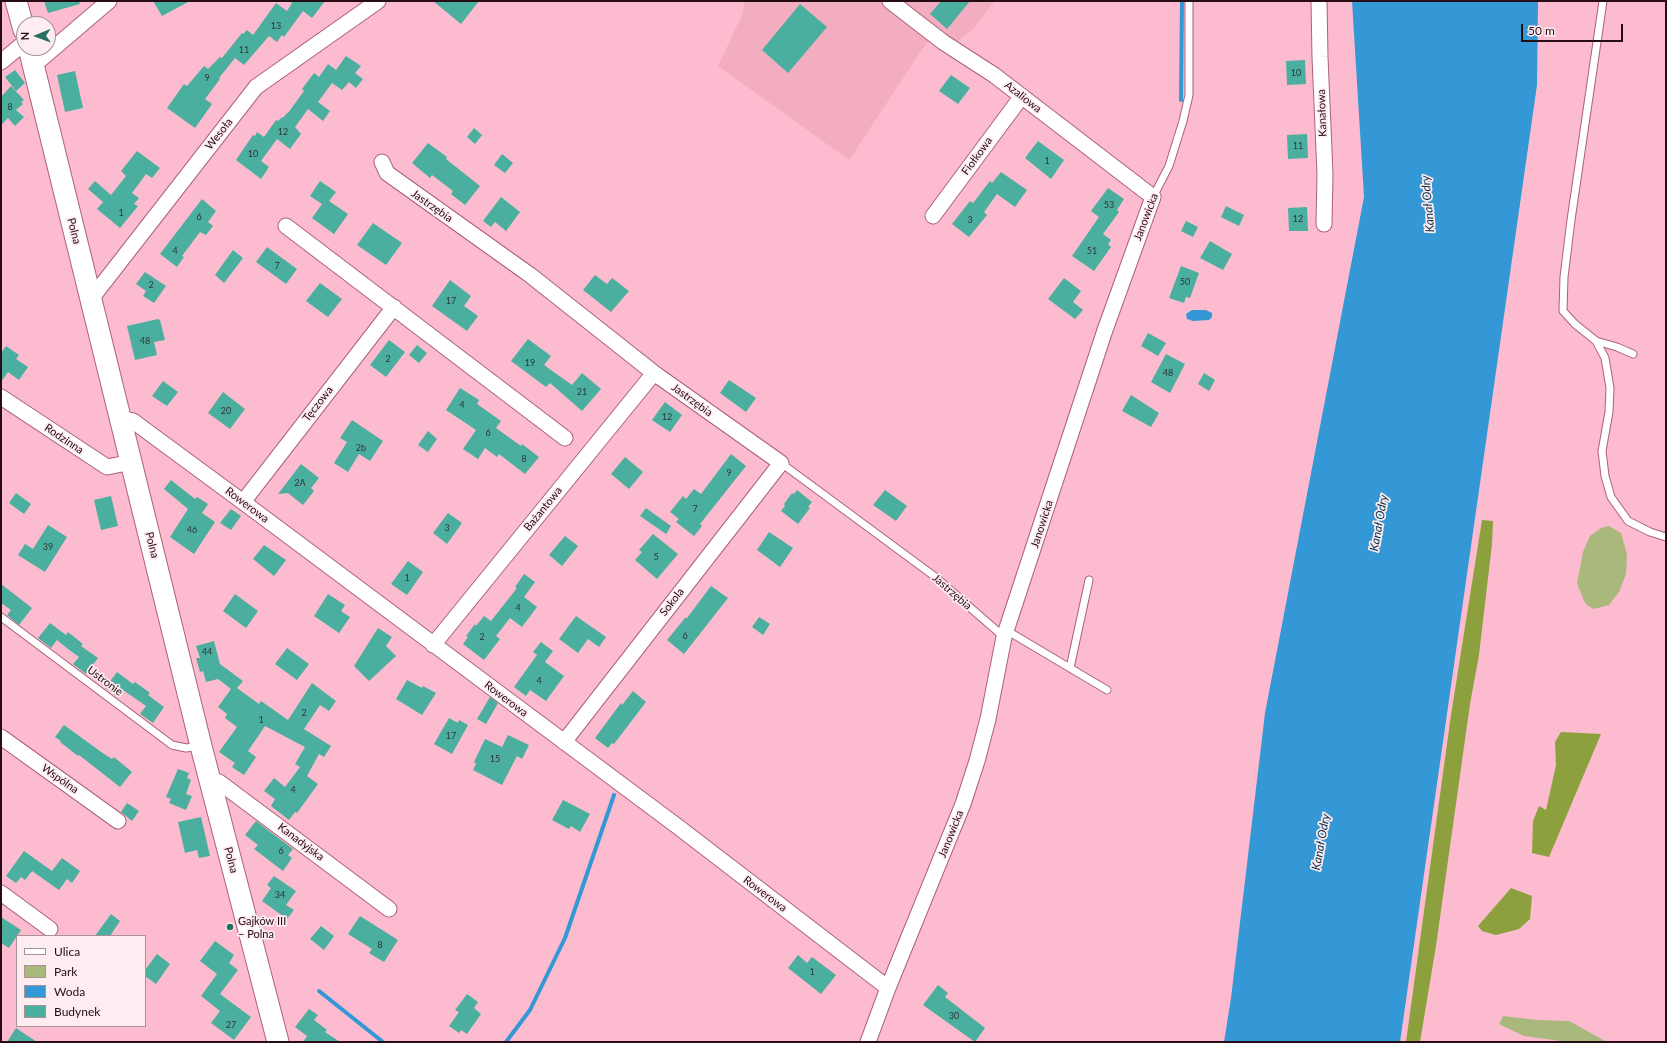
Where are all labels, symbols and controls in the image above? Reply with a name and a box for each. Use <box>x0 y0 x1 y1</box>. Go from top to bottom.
north arrow <box>16 16 56 56</box>
scale bar <box>1523 16 1625 42</box>
house number: 13 <box>271 21 281 31</box>
text: 50 m <box>1528 23 1555 38</box>
text: N <box>18 32 31 41</box>
house number: 11 <box>239 45 249 55</box>
house number: 10 <box>1291 68 1301 78</box>
house number: 9 <box>204 73 210 83</box>
street label: Azaliowa <box>1002 78 1044 116</box>
street label: Kanałowa <box>1315 89 1329 137</box>
house number: 8 <box>7 102 13 112</box>
street label: Wesoła <box>203 116 235 152</box>
house number: 12 <box>278 127 288 137</box>
street label: Fiołkowa <box>959 134 995 178</box>
house number: 11 <box>1293 141 1303 151</box>
house number: 10 <box>248 149 258 159</box>
house number: 1 <box>1044 156 1050 166</box>
water label: Kanał Odry <box>1418 175 1438 233</box>
street label: Jastrzębia <box>409 187 455 225</box>
street label: Janowicka <box>1131 191 1161 243</box>
house number: 53 <box>1104 200 1114 210</box>
house number: 1 <box>118 208 124 218</box>
house number: 6 <box>196 212 202 222</box>
house number: 12 <box>1293 214 1303 224</box>
house number: 3 <box>967 215 973 225</box>
street label: Polna <box>64 216 84 246</box>
house number: 4 <box>172 246 178 256</box>
house number: 51 <box>1087 246 1097 256</box>
house number: 7 <box>274 261 280 271</box>
house number: 50 <box>1180 277 1190 287</box>
house number: 2 <box>148 280 154 290</box>
house number: 17 <box>446 296 456 306</box>
house number: 48 <box>140 336 150 346</box>
house number: 2 <box>385 354 391 364</box>
house number: 19 <box>525 358 535 368</box>
house number: 48 <box>1163 368 1173 378</box>
street label: Jastrzębia <box>669 381 715 419</box>
street label: Tęczowa <box>300 384 336 424</box>
house number: 21 <box>577 387 587 397</box>
house number: 4 <box>459 400 465 410</box>
house number: 20 <box>221 406 231 416</box>
house number: 12 <box>662 412 672 422</box>
street label: Rodzinna <box>42 421 86 457</box>
house number: 6 <box>485 428 491 438</box>
house number: 2b <box>356 443 366 453</box>
house number: 8 <box>521 454 527 464</box>
house number: 9 <box>726 468 732 478</box>
house number: 2A <box>294 478 306 488</box>
street label: Rowerowa <box>223 484 271 526</box>
street label: Bażantowa <box>521 484 565 534</box>
water label: Kanał Odry <box>1367 494 1391 552</box>
street label: Janowicka <box>1028 498 1056 550</box>
house number: 7 <box>692 504 698 514</box>
house number: 3 <box>444 523 450 533</box>
house number: 46 <box>187 525 197 535</box>
street label: Polna <box>142 530 162 560</box>
house number: 39 <box>43 542 53 552</box>
house number: 5 <box>653 552 659 562</box>
street label: Jastrzębia <box>930 571 974 613</box>
house number: 1 <box>404 573 410 583</box>
street label: Sokola <box>657 585 687 619</box>
house number: 4 <box>515 603 521 613</box>
house number: 6 <box>682 631 688 641</box>
house number: 2 <box>479 632 485 642</box>
house number: 44 <box>202 647 212 657</box>
street label: Ustronie <box>85 663 125 699</box>
house number: 4 <box>536 676 542 686</box>
street label: Rowerowa <box>482 678 530 720</box>
house number: 2 <box>301 708 307 718</box>
house number: 1 <box>258 715 264 725</box>
house number: 17 <box>446 731 456 741</box>
house number: 15 <box>490 754 500 764</box>
street label: Wspólna <box>39 761 81 797</box>
house number: 4 <box>290 785 296 795</box>
street label: Janowicka <box>936 808 966 860</box>
water label: Kanał Odry <box>1309 813 1333 871</box>
street label: Kanadyjska <box>275 820 327 864</box>
street label: Polna <box>221 845 241 875</box>
house number: 6 <box>278 846 284 856</box>
street label: Rowerowa <box>741 873 789 915</box>
house number: 34 <box>275 890 285 900</box>
place label: Gajków III – Polna <box>238 914 286 940</box>
marker: Gajków III – Polna <box>225 922 235 932</box>
legend <box>16 935 146 1027</box>
house number: 8 <box>377 940 383 950</box>
text: Ulica <box>54 944 80 959</box>
text: Park <box>54 964 77 979</box>
house number: 1 <box>809 967 815 977</box>
text: Woda <box>54 984 85 999</box>
text: Budynek <box>54 1004 100 1019</box>
house number: 30 <box>949 1011 959 1021</box>
house number: 27 <box>226 1020 236 1030</box>

